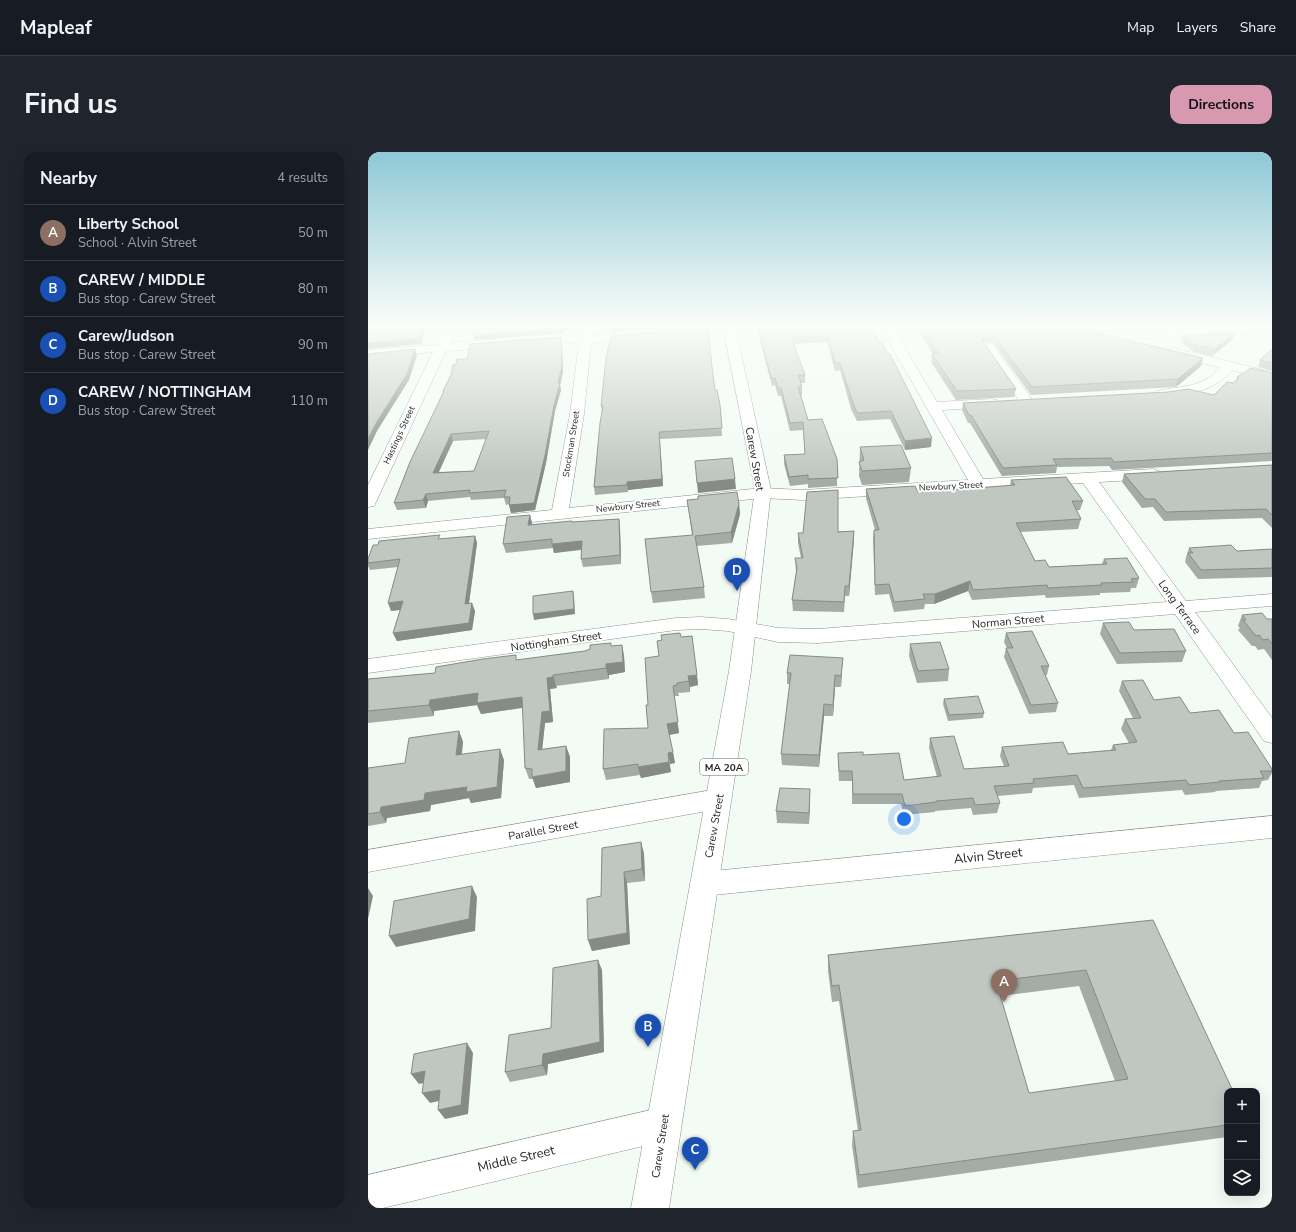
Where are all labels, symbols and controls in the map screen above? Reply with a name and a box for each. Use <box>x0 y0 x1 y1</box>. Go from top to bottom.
text: Mapleaf <box>20 15 92 41</box>
text: Map <box>1127 18 1154 37</box>
text: Layers <box>1176 18 1218 37</box>
text: Share <box>1240 18 1276 37</box>
text: Find us <box>24 85 118 123</box>
button: Directions <box>1170 85 1272 124</box>
text: Nearby <box>40 167 97 190</box>
text: 4 results <box>277 169 328 187</box>
text: Liberty School <box>78 214 179 234</box>
text: A <box>48 224 58 242</box>
text: 50 m <box>298 224 328 242</box>
text: School · Alvin Street <box>78 234 196 252</box>
text: CAREW / MIDDLE <box>78 270 205 290</box>
text: B <box>49 280 57 298</box>
text: 80 m <box>298 280 328 298</box>
text: Bus stop · Carew Street <box>78 290 215 308</box>
text: Carew/Judson <box>78 326 174 346</box>
text: C <box>49 336 57 354</box>
text: 90 m <box>298 336 328 354</box>
text: Bus stop · Carew Street <box>78 346 215 364</box>
text: CAREW / NOTTINGHAM <box>78 382 251 402</box>
text: D <box>48 392 58 410</box>
text: 110 m <box>290 392 328 410</box>
text: Bus stop · Carew Street <box>78 402 215 420</box>
street label: Hastings Street <box>380 403 418 466</box>
street label: Stockman Street <box>560 409 582 478</box>
street label: Carew Street <box>741 426 768 492</box>
street label: Newbury Street <box>919 478 984 494</box>
street label: Newbury Street <box>595 497 661 515</box>
pin: D <box>724 558 750 591</box>
street label: Long Terrace <box>1155 577 1204 638</box>
street label: Norman Street <box>971 611 1045 632</box>
street label: Nottingham Street <box>510 628 602 655</box>
road number: MA 20A <box>700 759 748 775</box>
street label: Carew Street <box>701 793 728 859</box>
your location <box>894 809 914 829</box>
street label: Parallel Street <box>507 817 579 844</box>
street label: Alvin Street <box>953 843 1024 869</box>
pin: A <box>991 969 1017 1002</box>
pin: B <box>635 1014 661 1047</box>
map controls <box>1224 1088 1260 1196</box>
button: + <box>1224 1088 1260 1124</box>
street label: Carew Street <box>648 1113 673 1179</box>
button: − <box>1224 1124 1260 1160</box>
pin: C <box>682 1137 708 1170</box>
street label: Middle Street <box>476 1141 557 1177</box>
button: layers <box>1224 1160 1260 1196</box>

